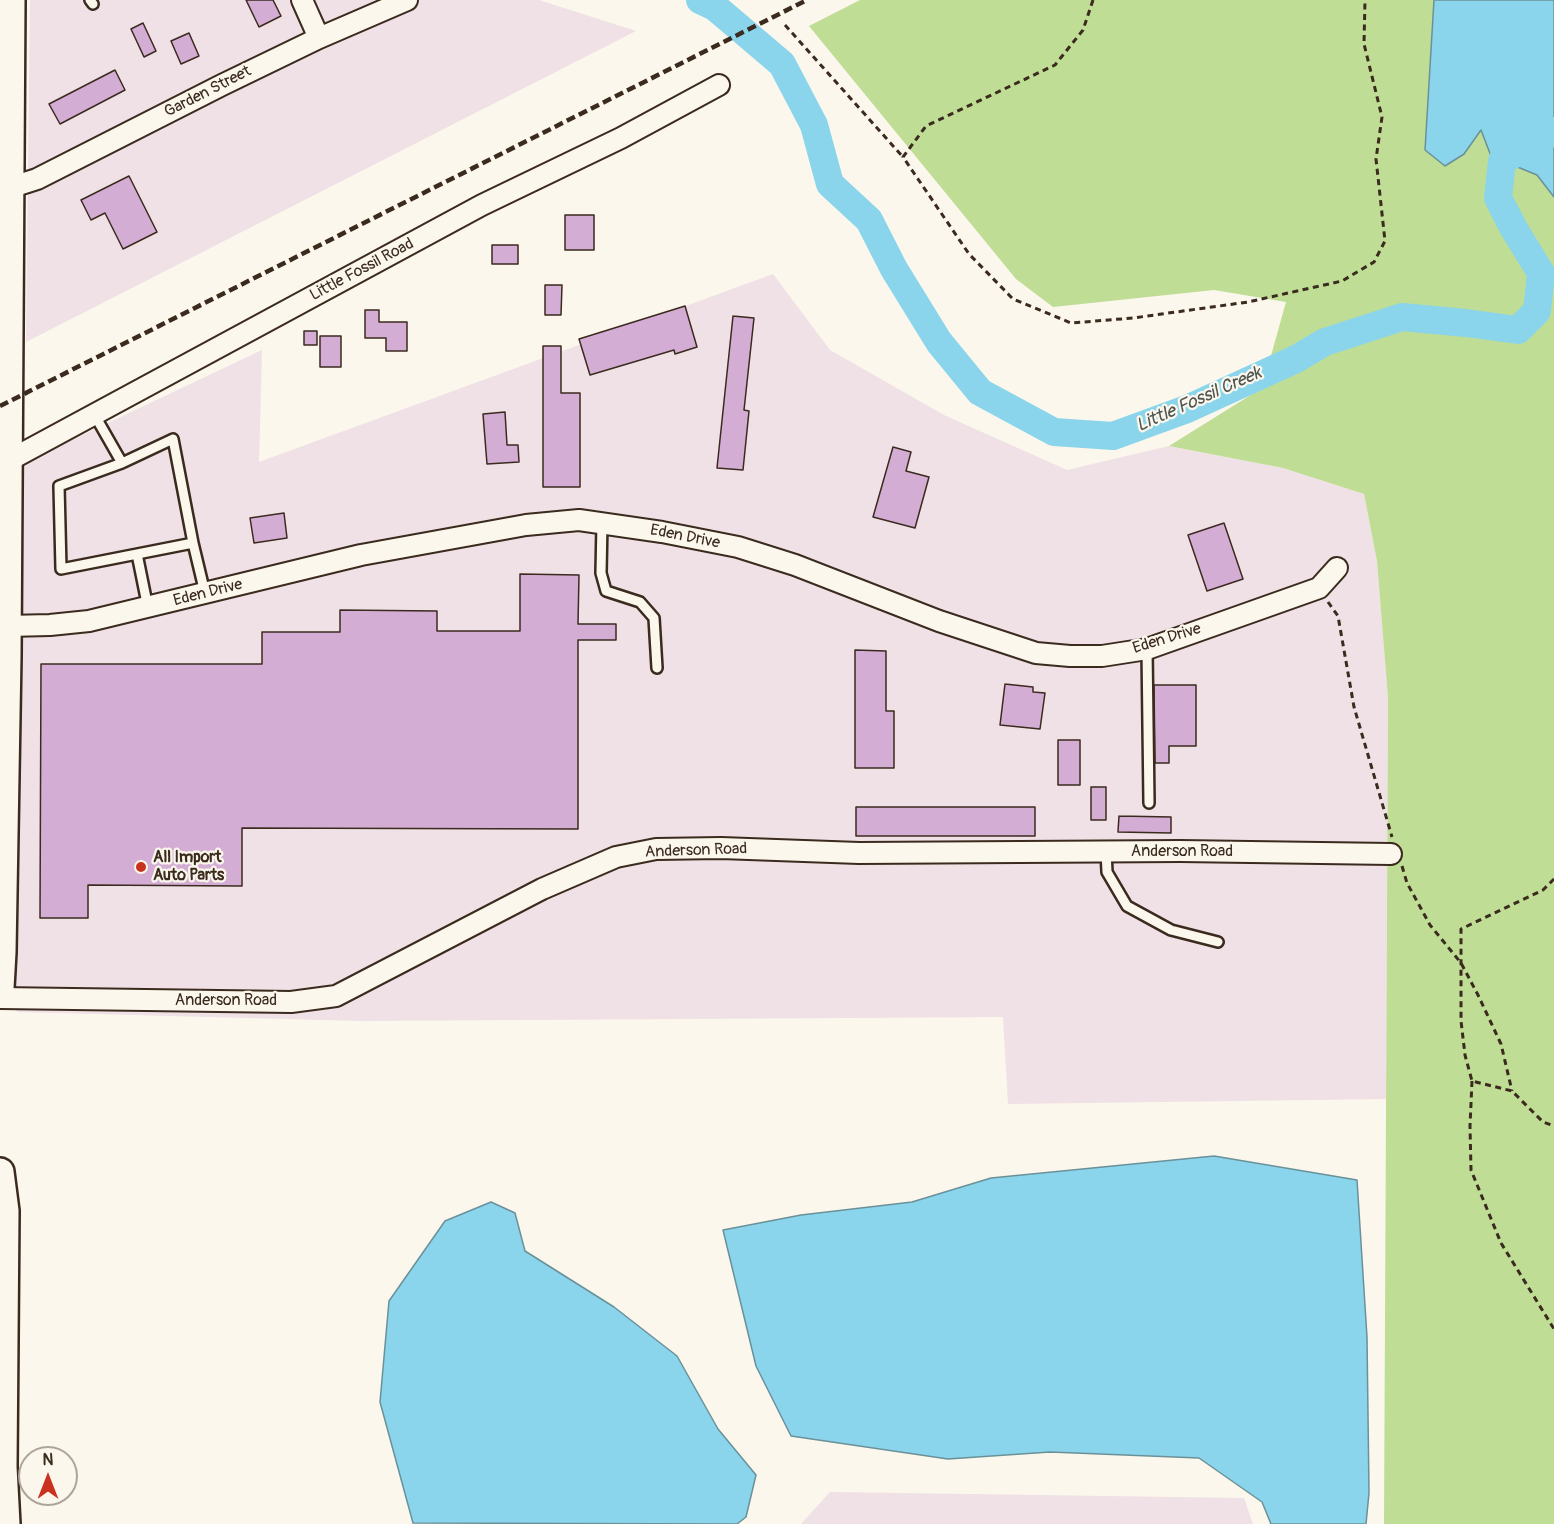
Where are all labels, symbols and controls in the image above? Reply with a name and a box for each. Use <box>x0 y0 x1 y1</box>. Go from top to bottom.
street label: Garden Street <box>161 62 255 122</box>
street label: Little Fossil Road <box>307 235 417 305</box>
water label: Little Fossil Creek <box>1133 363 1265 437</box>
street label: Eden Drive <box>649 521 721 553</box>
street label: Eden Drive <box>171 575 245 611</box>
street label: Eden Drive <box>1130 620 1204 658</box>
street label: Anderson Road <box>645 840 747 862</box>
street label: Anderson Road <box>1131 842 1233 862</box>
place label: All Import Auto Parts <box>153 848 224 886</box>
marker: All Import Auto Parts <box>134 860 148 874</box>
street label: Anderson Road <box>175 991 277 1011</box>
north arrow <box>18 1446 78 1506</box>
text: N <box>43 1450 53 1470</box>

